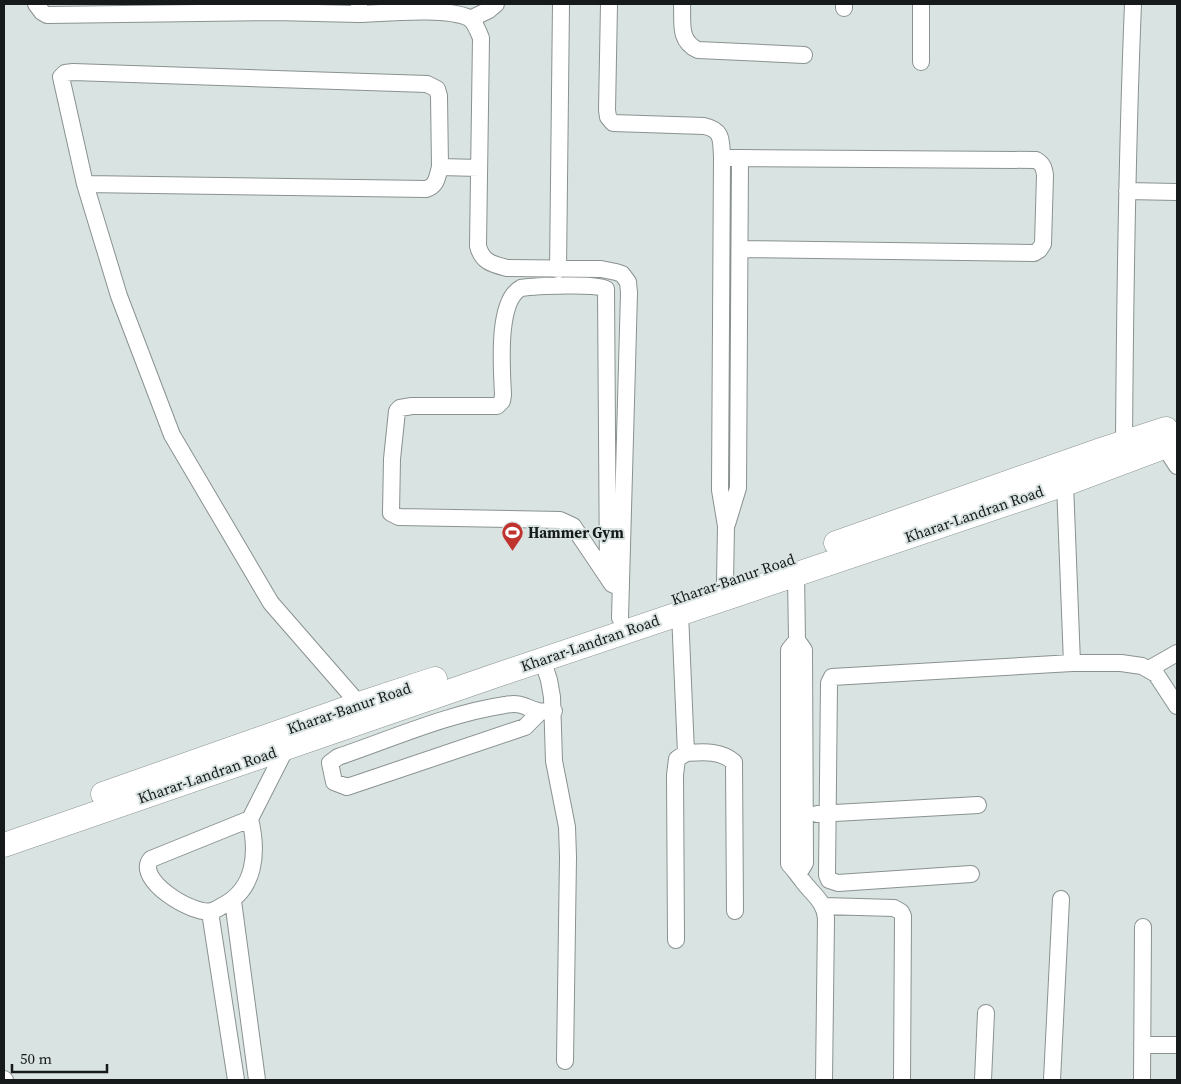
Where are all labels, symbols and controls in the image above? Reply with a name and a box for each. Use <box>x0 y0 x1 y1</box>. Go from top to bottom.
street label: Kharar-Landran Road <box>902 480 1047 548</box>
sports icon: Hammer Gym <box>500 520 524 551</box>
place label: Hammer Gym <box>528 522 624 543</box>
street label: Kharar-Banur Road <box>668 548 798 610</box>
street label: Kharar-Landran Road <box>518 609 663 677</box>
street label: Kharar-Banur Road <box>284 677 414 739</box>
street label: Kharar-Landran Road <box>135 741 280 809</box>
scale bar <box>12 1042 108 1074</box>
text: 50 m <box>20 1048 52 1069</box>

